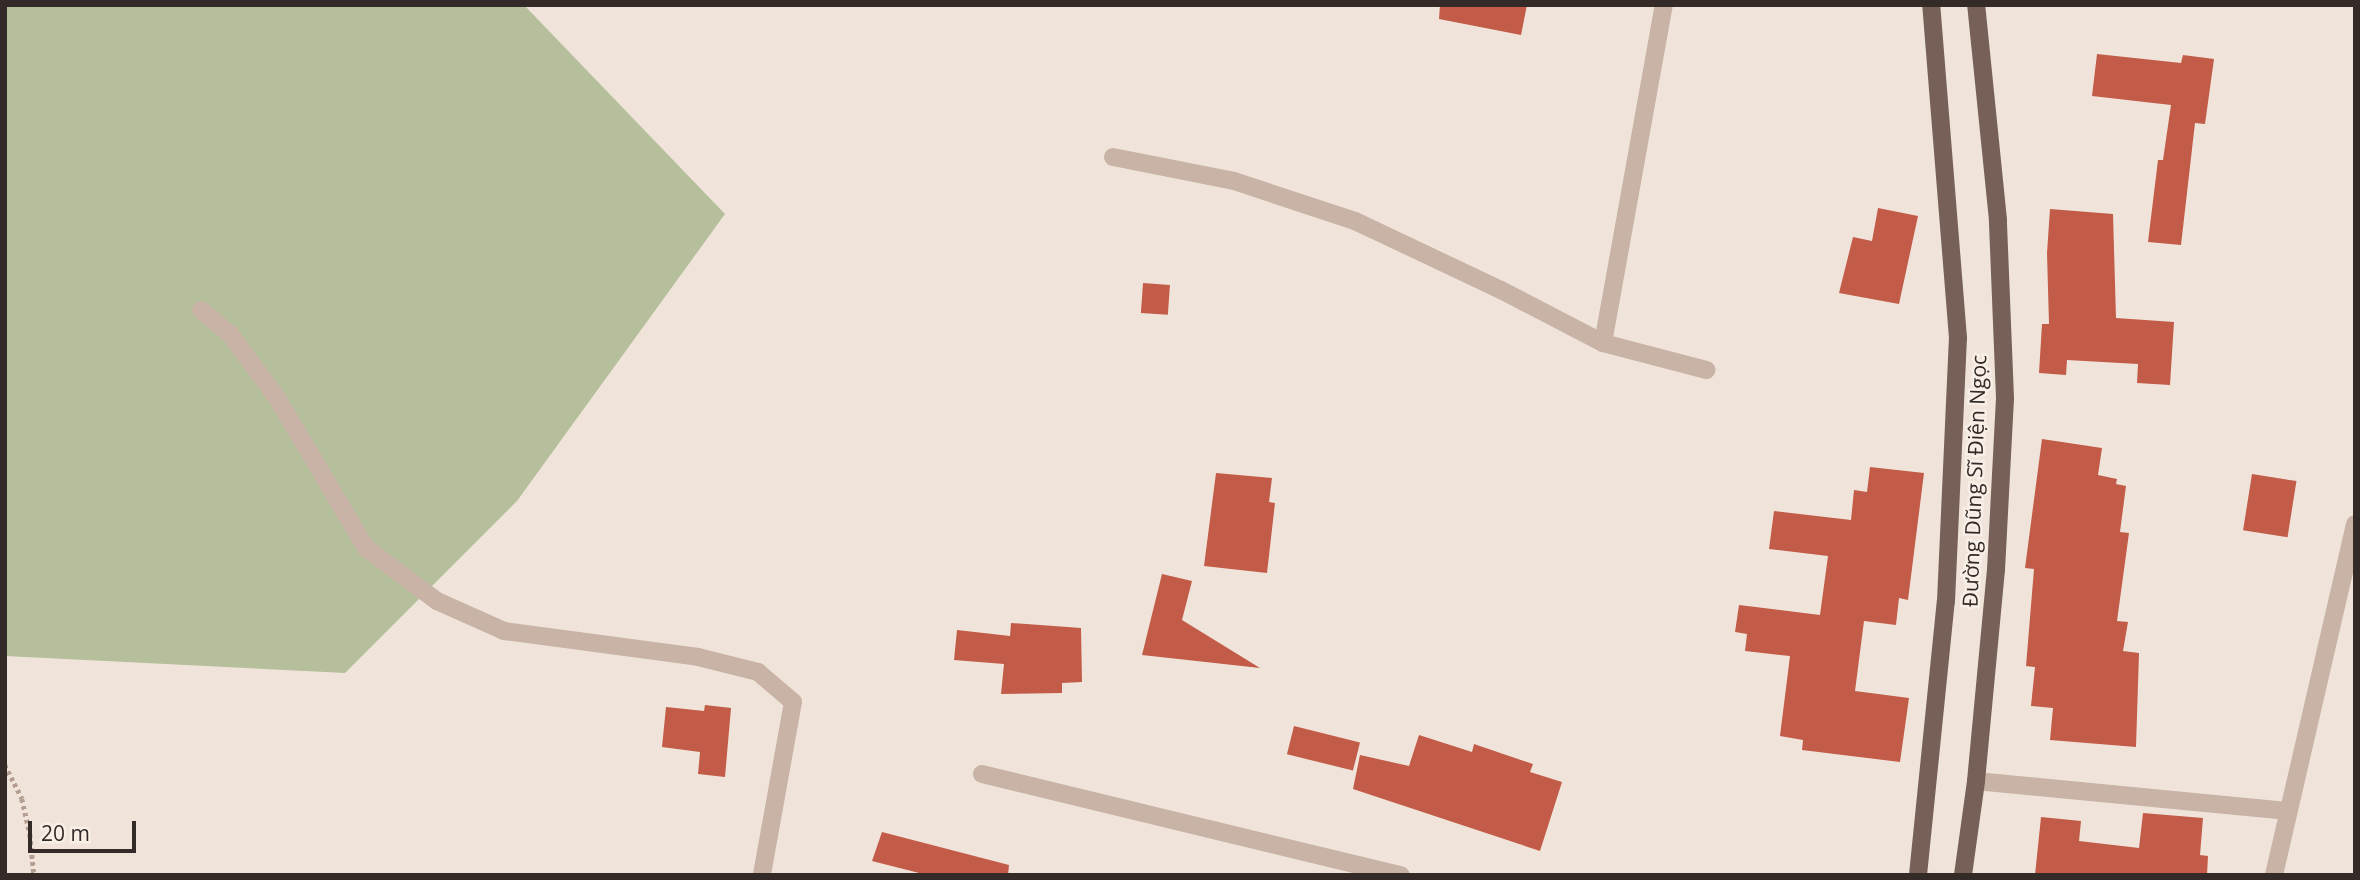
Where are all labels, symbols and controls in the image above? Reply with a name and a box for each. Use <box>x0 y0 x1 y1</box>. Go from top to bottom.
street label: Đường Dũng Sĩ Điện Ngọc <box>1957 354 1991 608</box>
scale bar <box>32 806 140 850</box>
text: 20 m <box>41 819 90 847</box>

